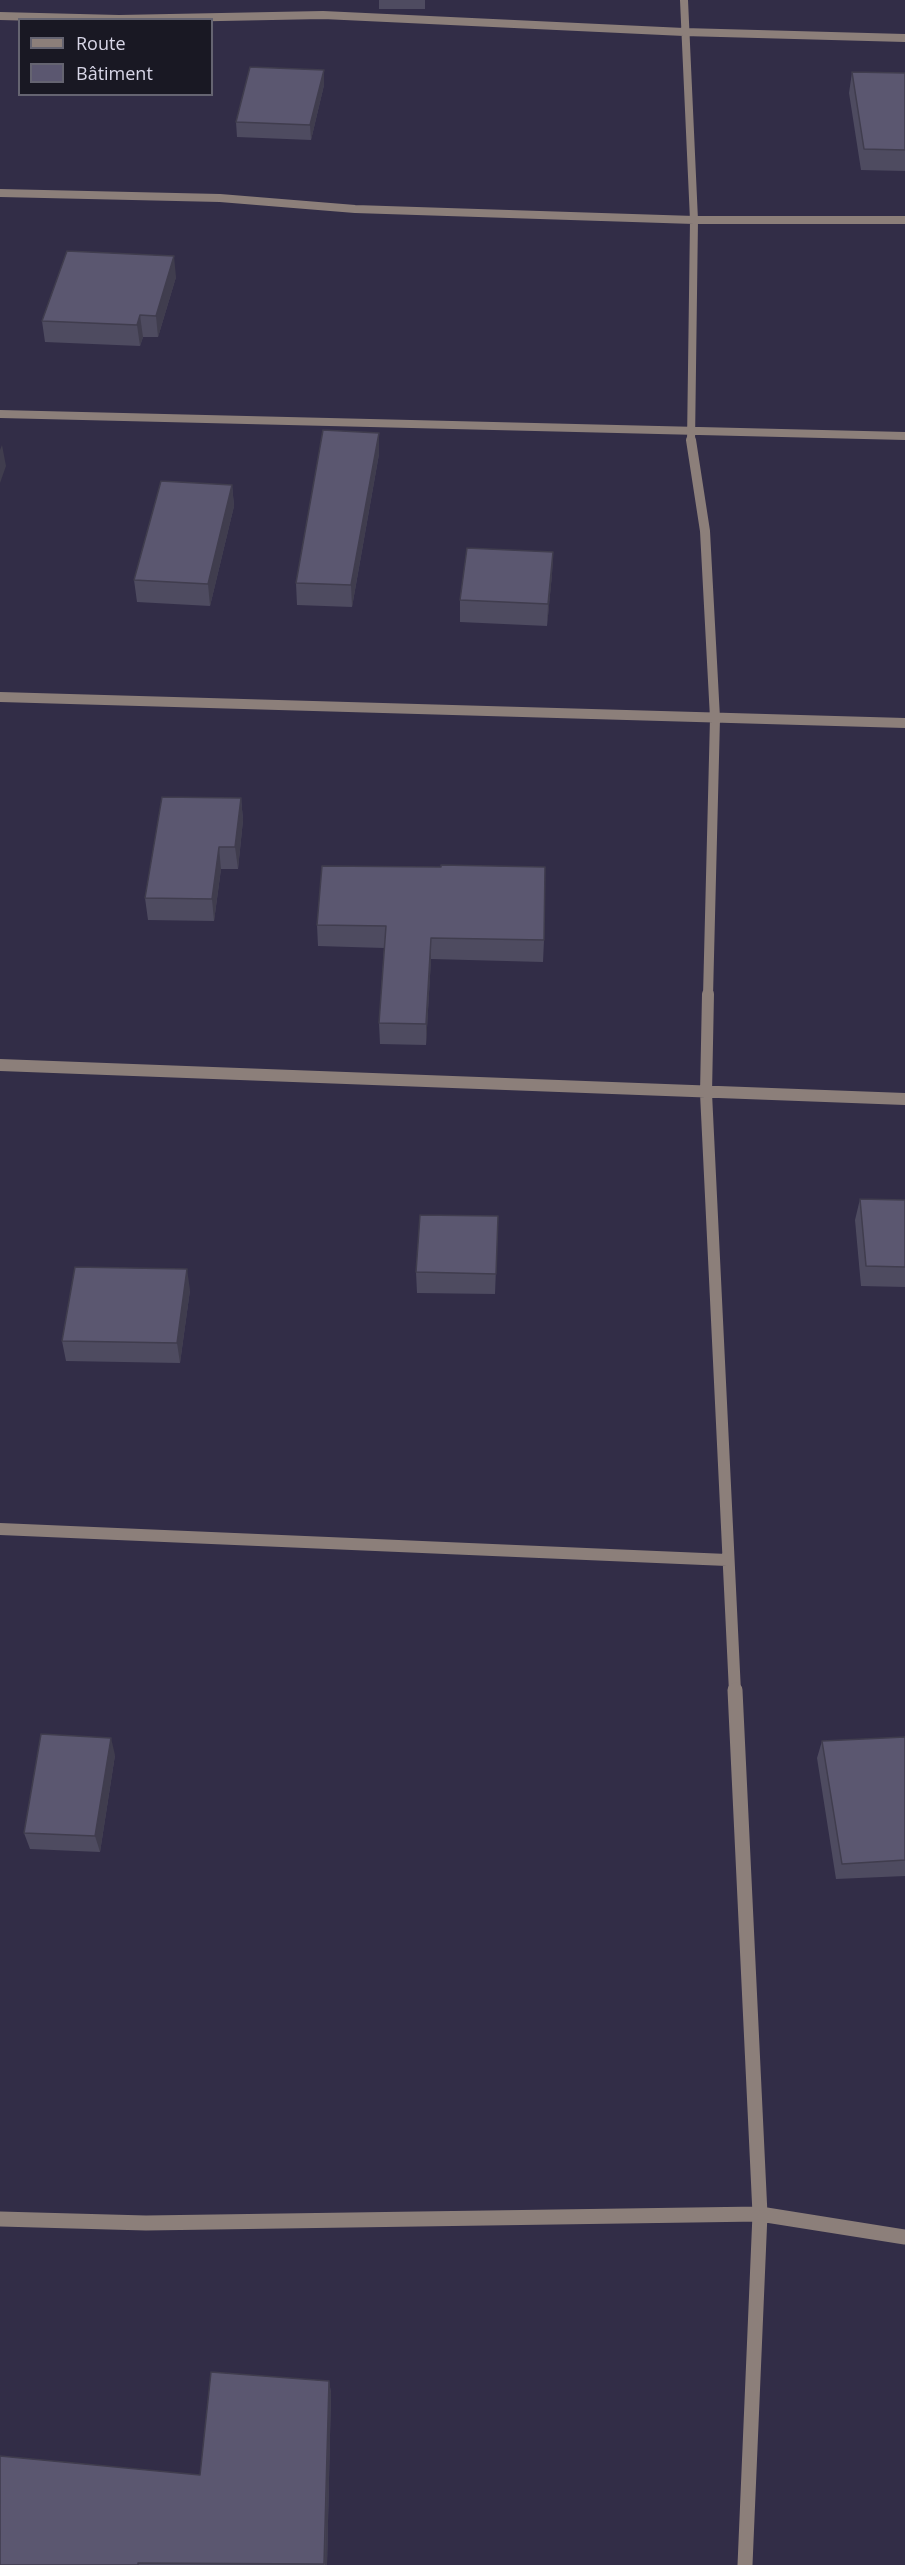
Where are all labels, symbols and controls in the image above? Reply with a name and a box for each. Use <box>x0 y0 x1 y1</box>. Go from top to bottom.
legend <box>18 18 213 96</box>
text: Route <box>76 31 126 55</box>
text: Bâtiment <box>76 61 153 85</box>

